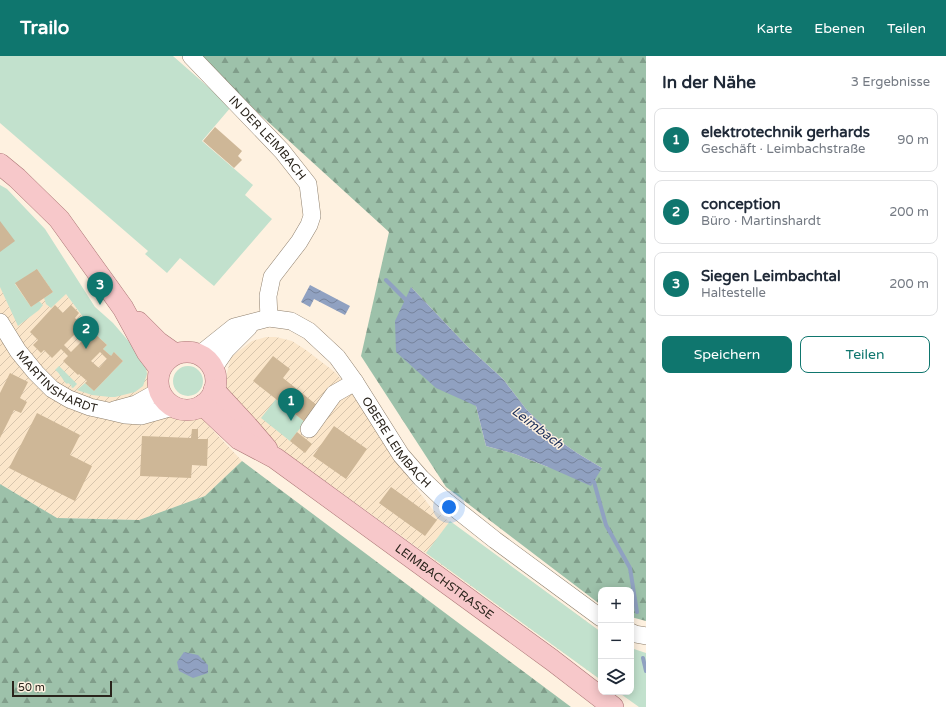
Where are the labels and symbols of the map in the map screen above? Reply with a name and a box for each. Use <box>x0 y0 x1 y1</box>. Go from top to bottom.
street label: IN DER LEIMBACH <box>226 93 309 183</box>
pin: 3 <box>87 272 113 305</box>
pin: 2 <box>73 316 99 349</box>
street label: MARTINSHARDT <box>13 347 99 416</box>
pin: 1 <box>278 388 304 421</box>
street label: OBERE LEIMBACH <box>359 394 434 491</box>
water label: Leimbach <box>508 403 567 453</box>
your location <box>439 497 459 517</box>
street label: LEIMBACHSTRASSE <box>393 541 497 622</box>
scale bar <box>12 679 112 698</box>

